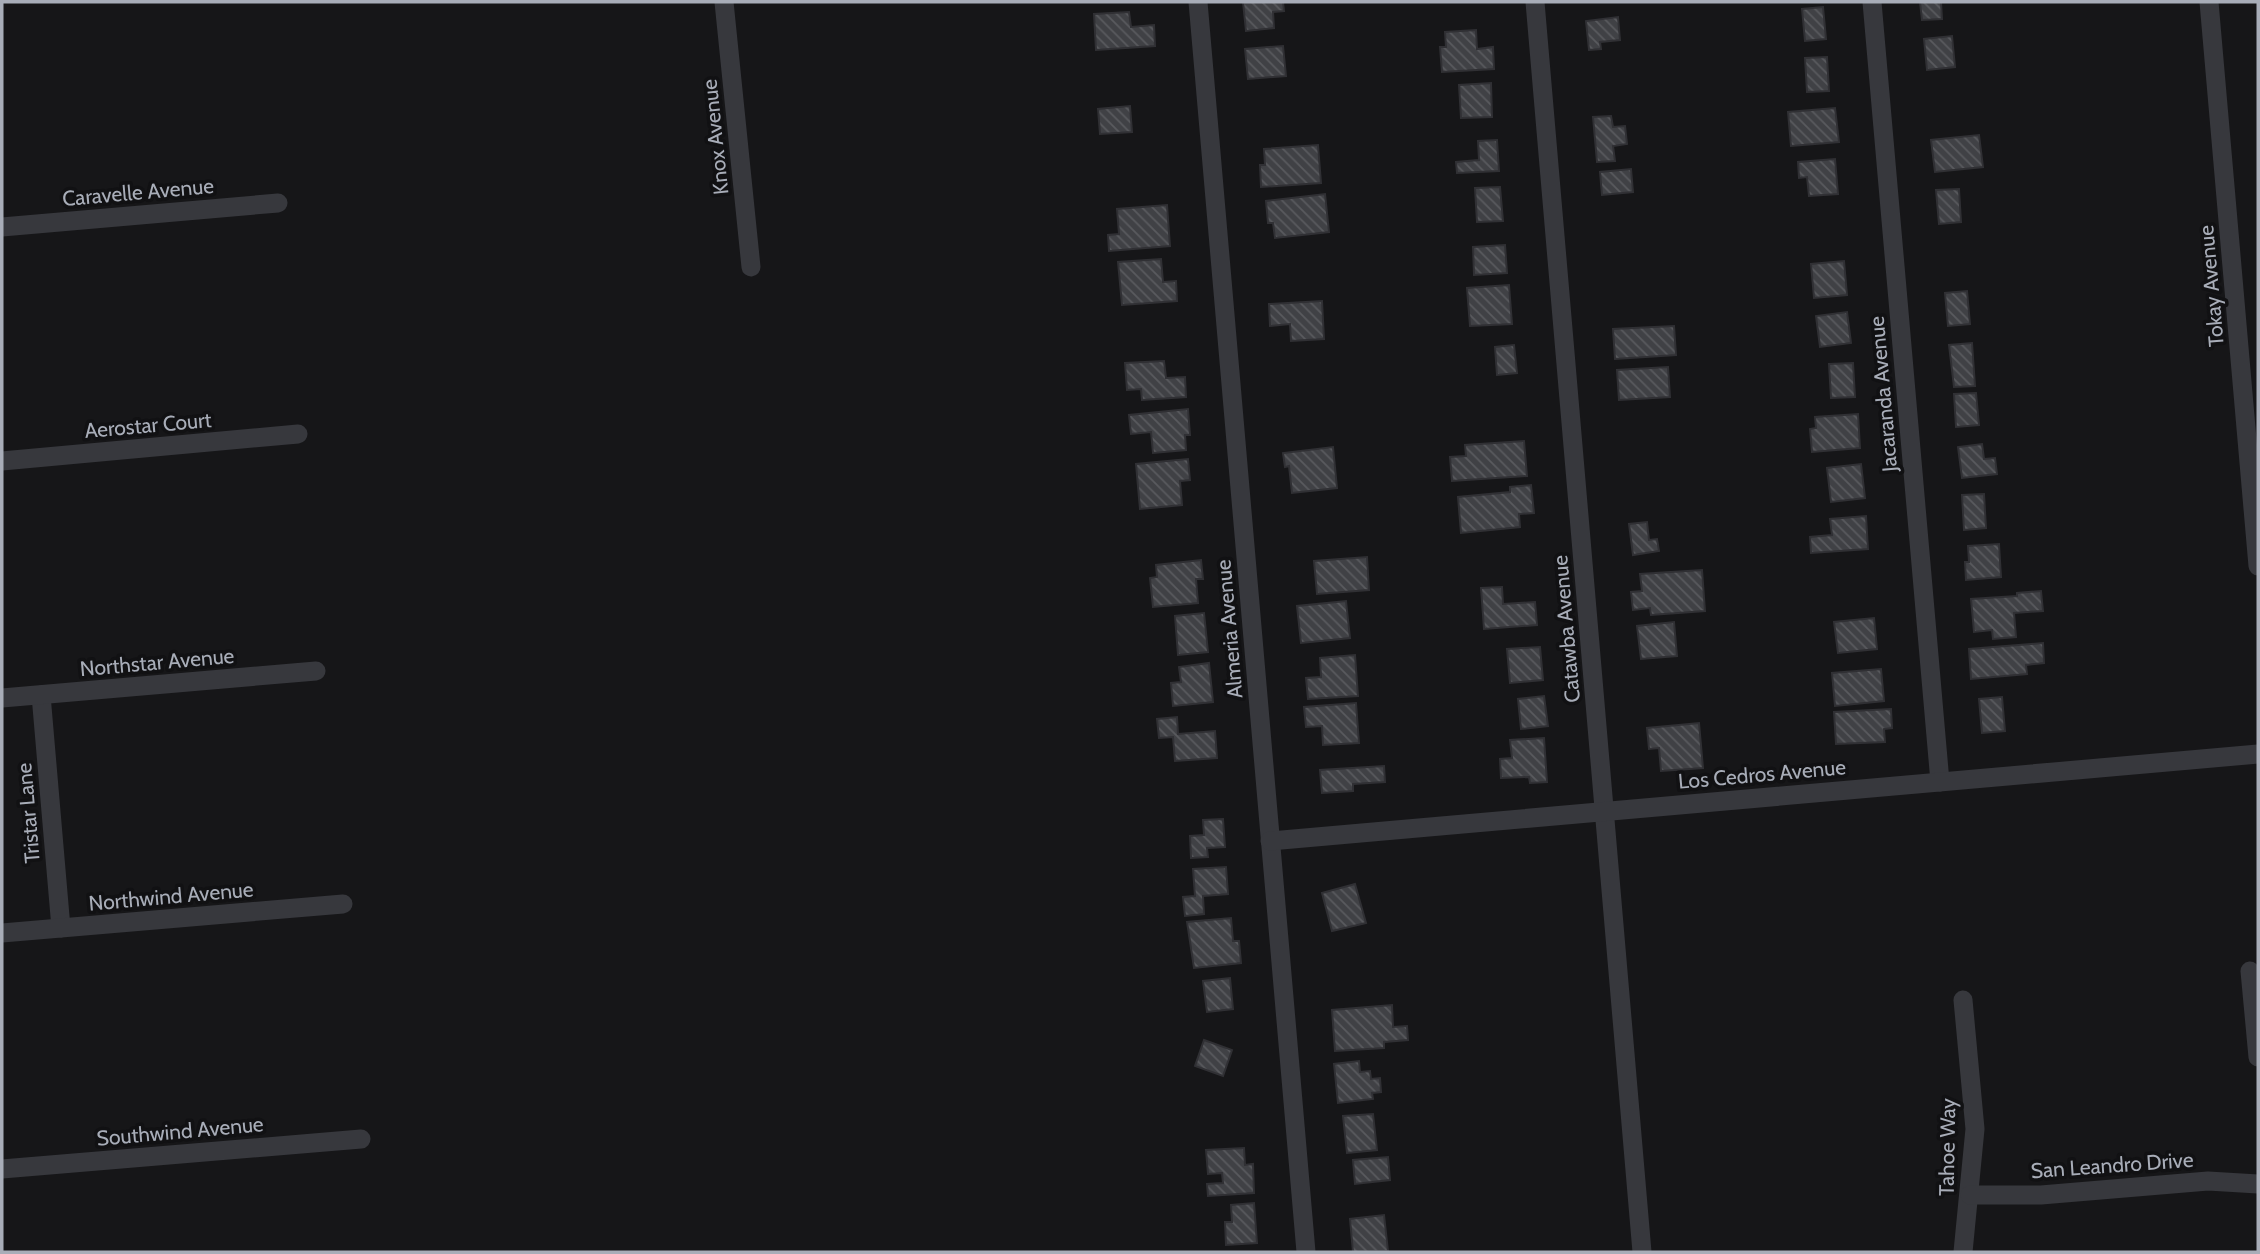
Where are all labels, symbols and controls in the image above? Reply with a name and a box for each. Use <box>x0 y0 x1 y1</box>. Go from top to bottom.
street label: Knox Avenue <box>696 78 733 196</box>
street label: Caravelle Avenue <box>61 173 215 211</box>
street label: Tokay Avenue <box>2193 224 2229 348</box>
street label: Jacaranda Avenue <box>1864 315 1902 474</box>
street label: Aerostar Court <box>83 407 213 443</box>
street label: Catawba Avenue <box>1547 554 1585 704</box>
street label: Almeria Avenue <box>1210 558 1248 700</box>
street label: Northstar Avenue <box>79 643 236 681</box>
street label: Los Cedros Avenue <box>1677 754 1847 794</box>
street label: Tristar Lane <box>11 761 45 864</box>
street label: Northwind Avenue <box>88 876 255 916</box>
street label: Tahoe Way <box>1934 1098 1960 1196</box>
street label: Southwind Avenue <box>95 1111 265 1151</box>
street label: San Leandro Drive <box>2030 1147 2194 1183</box>

